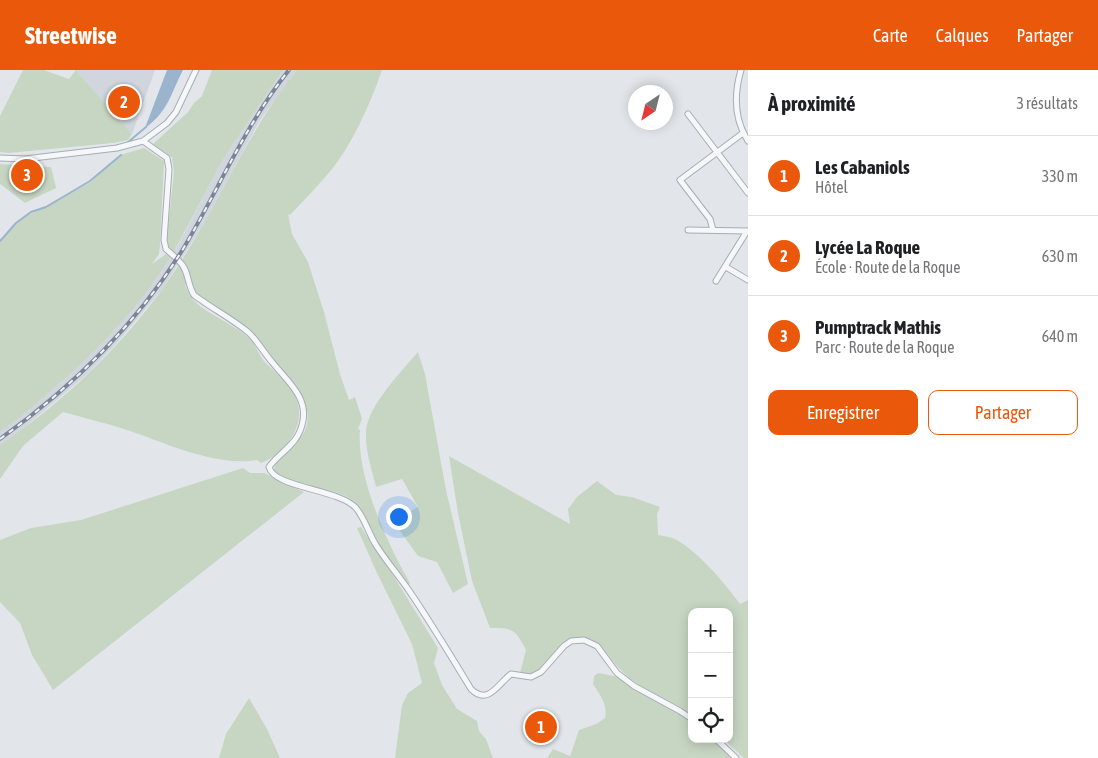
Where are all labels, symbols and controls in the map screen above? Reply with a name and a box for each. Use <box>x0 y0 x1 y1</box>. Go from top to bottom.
text: Streetwise <box>25 22 117 49</box>
text: Carte <box>873 25 908 46</box>
text: Calques <box>936 25 989 46</box>
text: Partager <box>1017 25 1073 46</box>
pin: 2 <box>108 83 140 121</box>
north arrow <box>628 85 673 130</box>
text: À proximité <box>768 91 856 115</box>
text: 3 résultats <box>1016 94 1078 112</box>
pin: 3 <box>11 156 43 194</box>
text: Les Cabaniols <box>815 156 910 178</box>
text: 1 <box>780 167 788 185</box>
text: 330 m <box>1042 167 1078 185</box>
text: Hôtel <box>815 178 848 196</box>
text: Lycée La Roque <box>815 236 920 258</box>
text: 2 <box>780 247 788 265</box>
text: 630 m <box>1042 247 1078 265</box>
text: École · Route de la Roque <box>815 258 961 276</box>
text: Pumptrack Mathis <box>815 316 941 338</box>
text: 3 <box>780 327 788 345</box>
text: 640 m <box>1042 327 1078 345</box>
text: Parc · Route de la Roque <box>815 338 955 356</box>
button: Enregistrer <box>768 390 918 435</box>
button: Partager <box>928 390 1078 435</box>
your location <box>386 504 412 530</box>
map controls <box>688 608 733 743</box>
button: + <box>688 608 733 653</box>
button: − <box>688 653 733 698</box>
button: locate <box>688 698 733 743</box>
pin: 1 <box>525 708 557 746</box>

